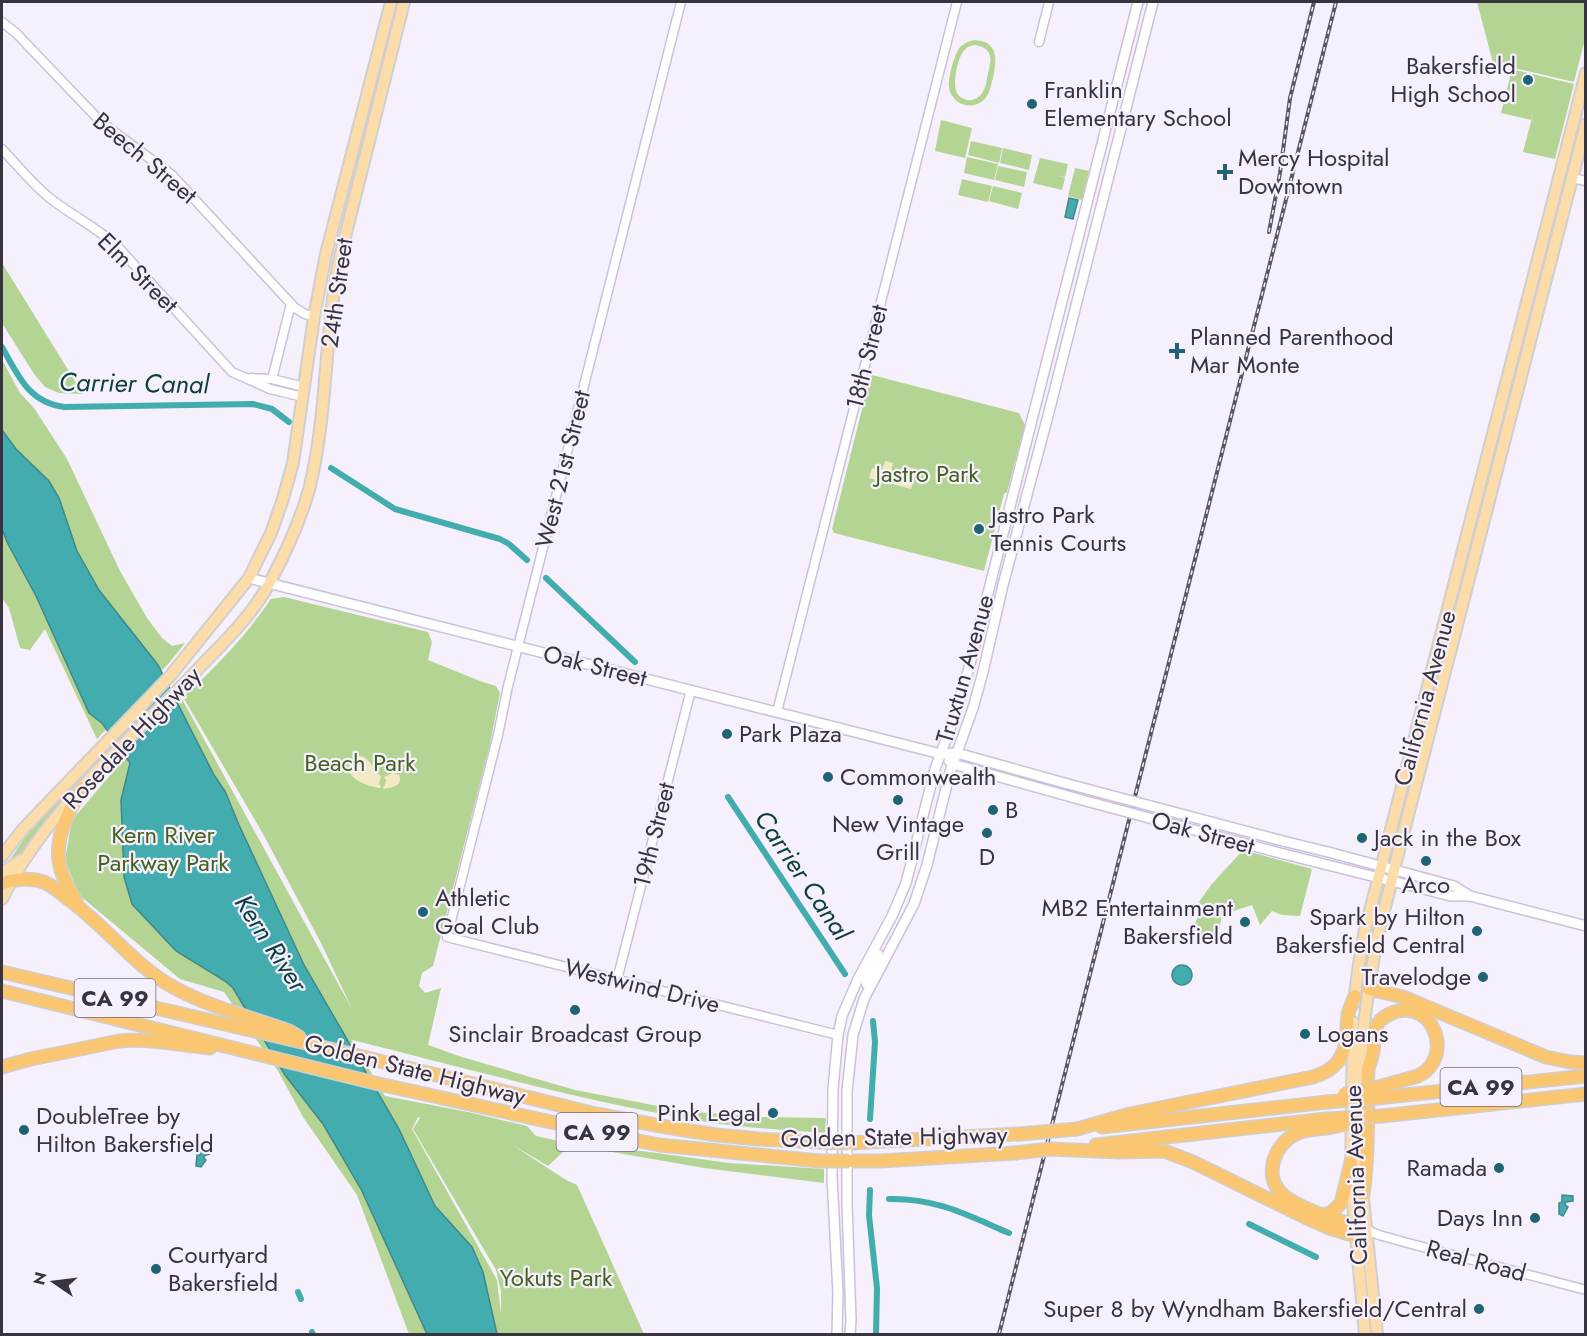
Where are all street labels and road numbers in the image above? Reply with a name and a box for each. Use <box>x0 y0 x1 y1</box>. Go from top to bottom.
street label: Beech Street <box>86 104 205 212</box>
street label: Elm Street <box>90 224 187 321</box>
street label: 24th Street <box>311 236 362 350</box>
street label: 18th Street <box>837 301 896 413</box>
street label: West 21st Street <box>526 386 599 551</box>
street label: Truxtun Avenue <box>927 590 1002 747</box>
street label: California Avenue <box>1384 606 1465 789</box>
street label: Oak Street <box>540 636 651 695</box>
street label: Rosedale Highway <box>54 658 209 817</box>
street label: 19th Street <box>624 778 684 891</box>
street label: Oak Street <box>1148 802 1259 863</box>
street label: Westwind Drive <box>561 949 724 1022</box>
road number: CA 99 <box>74 979 156 1017</box>
street label: Golden State Highway <box>301 1025 530 1114</box>
road number: CA 99 <box>1440 1068 1522 1106</box>
street label: California Avenue <box>1335 1084 1376 1266</box>
road number: CA 99 <box>556 1113 638 1151</box>
street label: Golden State Highway <box>780 1117 1008 1156</box>
street label: Real Road <box>1422 1230 1530 1291</box>

